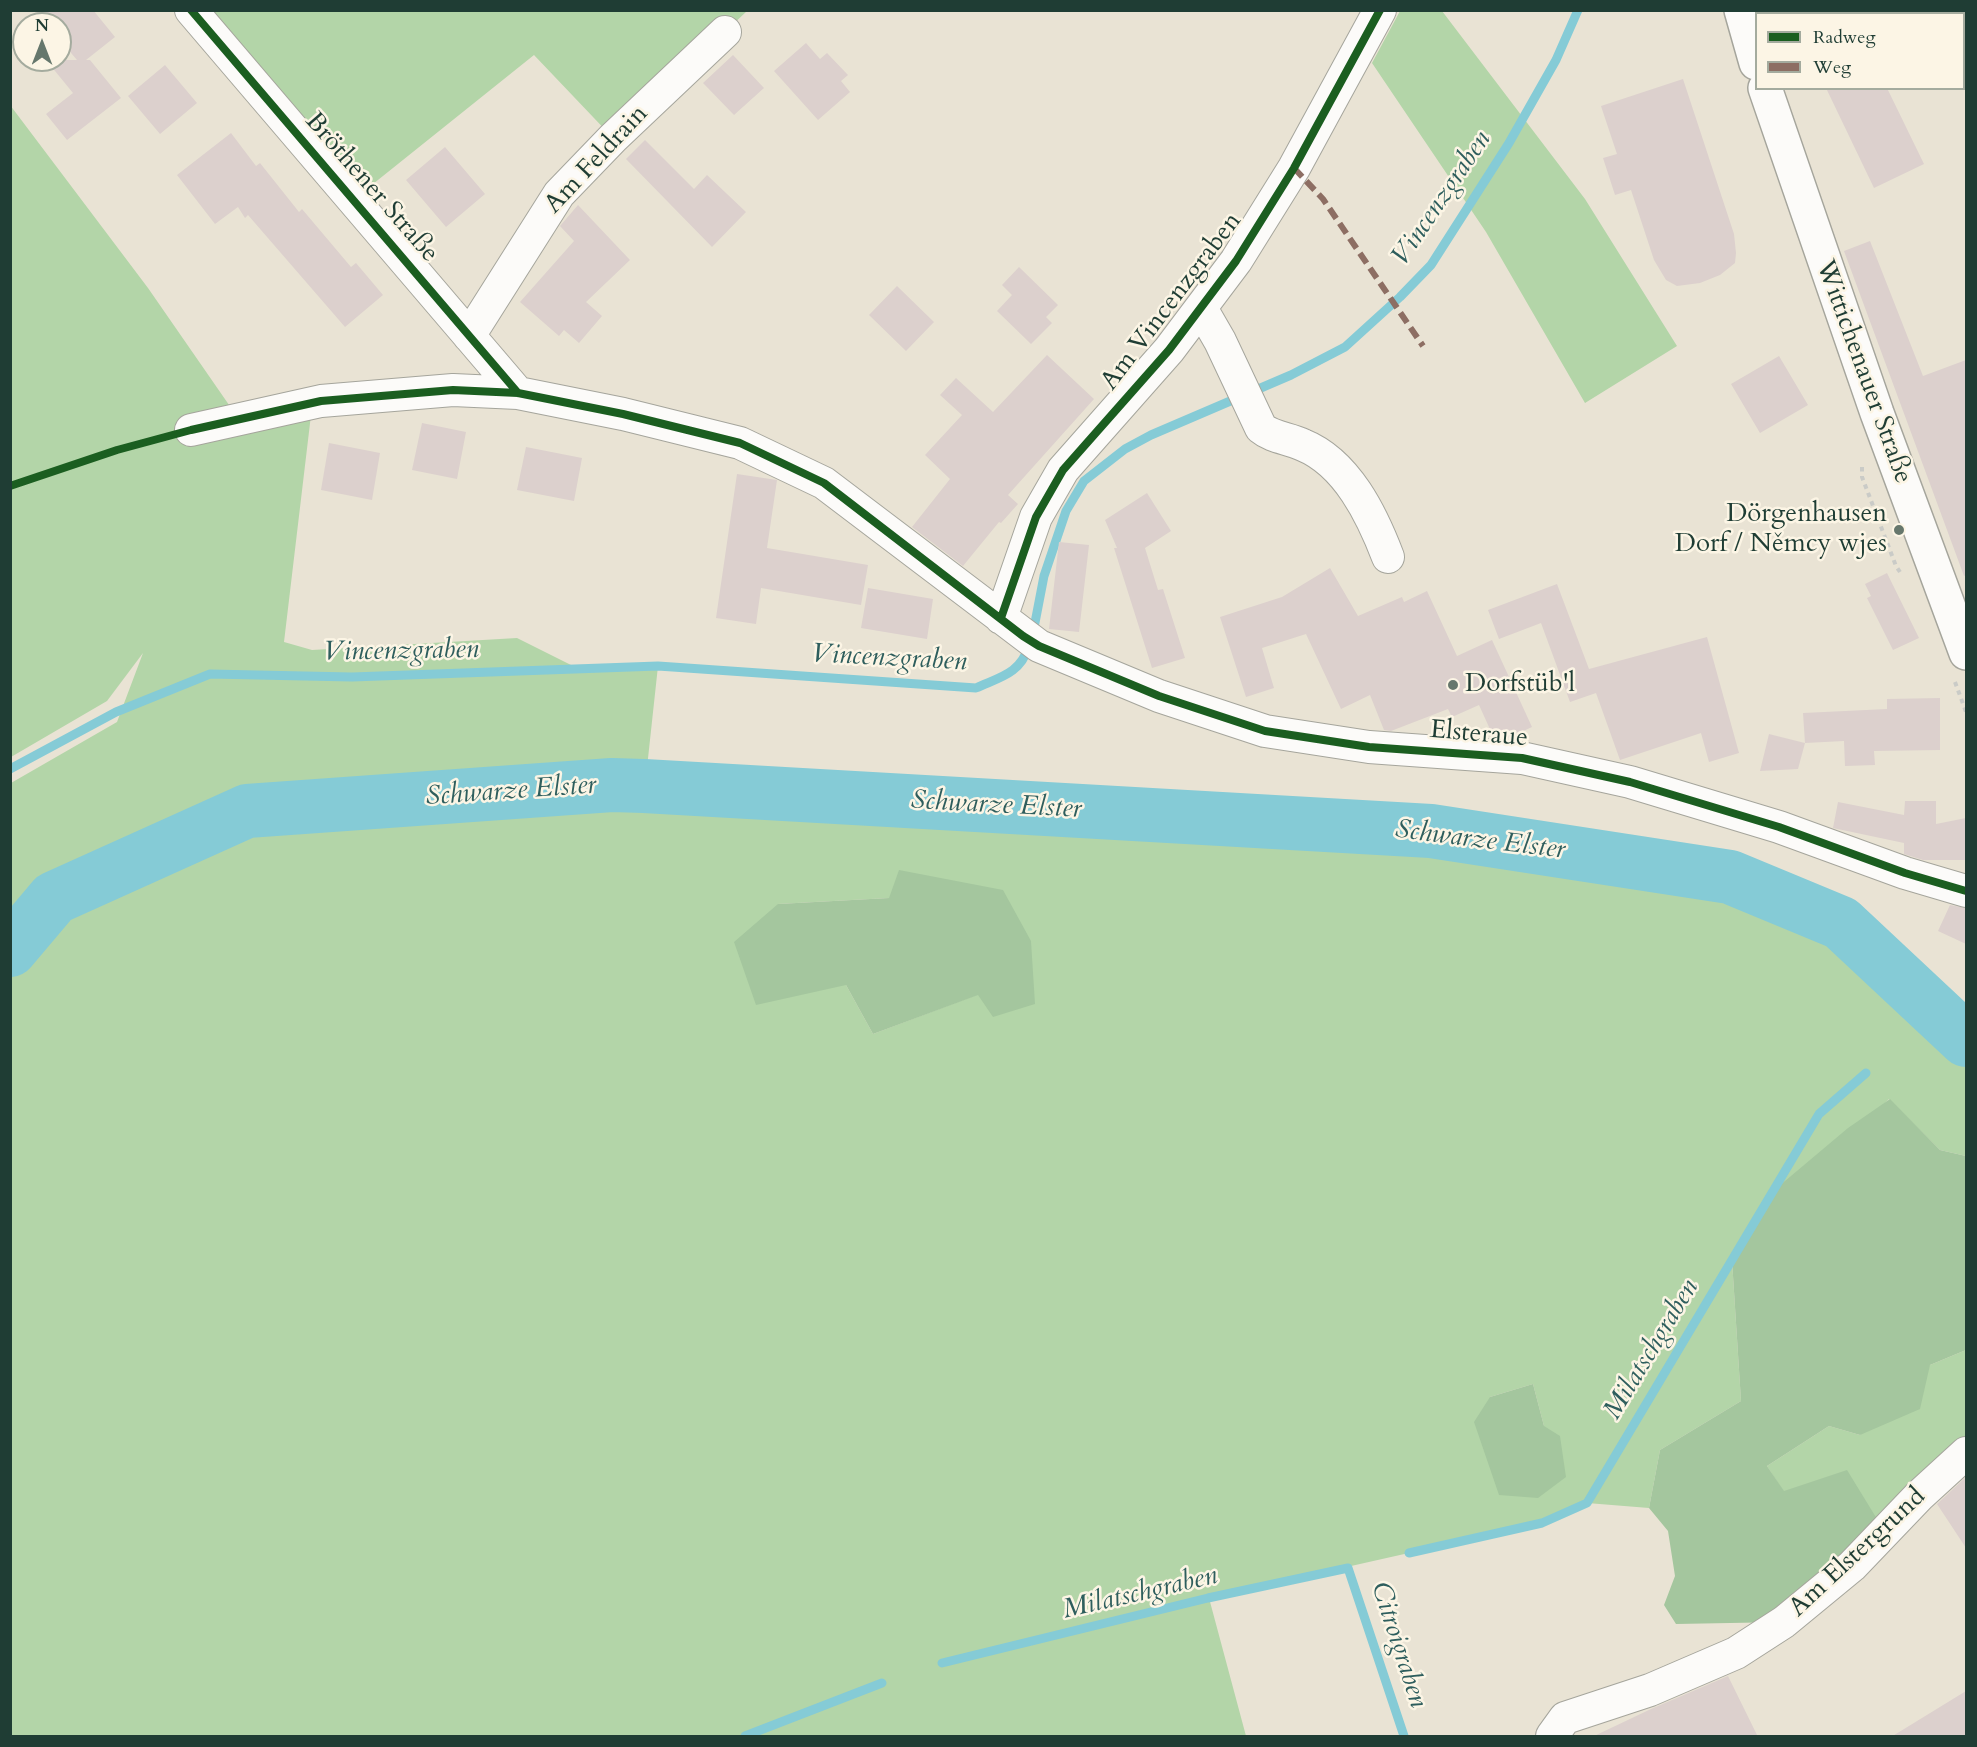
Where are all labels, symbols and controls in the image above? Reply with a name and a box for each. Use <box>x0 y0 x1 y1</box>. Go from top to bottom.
north arrow <box>12 12 72 72</box>
legend <box>1755 12 1965 90</box>
text: N <box>35 15 49 37</box>
text: Radweg <box>1813 25 1876 50</box>
text: Weg <box>1813 55 1851 80</box>
street label: Am Feldrain <box>539 99 655 221</box>
street label: Bröthener Straße <box>298 107 444 269</box>
water label: Vincenzgraben <box>1385 125 1499 273</box>
street label: Am Vincenzgraben <box>1095 207 1249 397</box>
street label: Wittichenauer Straße <box>1808 256 1918 488</box>
place label: Dörgenhausen Dorf / Němcy wjes <box>1675 499 1887 560</box>
marker: Dörgenhausen Dorf / Němcy wjes <box>1892 523 1906 537</box>
water label: Vincenzgraben <box>323 634 479 670</box>
water label: Vincenzgraben <box>810 639 968 679</box>
place label: Dorfstüb'l <box>1465 669 1575 701</box>
marker: Dorfstüb'l <box>1446 678 1460 692</box>
street label: Elsteraue <box>1429 715 1529 755</box>
water label: Schwarze Elster <box>425 770 597 814</box>
water label: Schwarze Elster <box>910 785 1082 827</box>
water label: Schwarze Elster <box>1393 815 1567 867</box>
water label: Milatschgraben <box>1598 1274 1706 1426</box>
street label: Am Elstergrund <box>1783 1482 1933 1624</box>
water label: Milatschgraben <box>1060 1560 1220 1628</box>
water label: Citroigraben <box>1363 1578 1433 1712</box>

